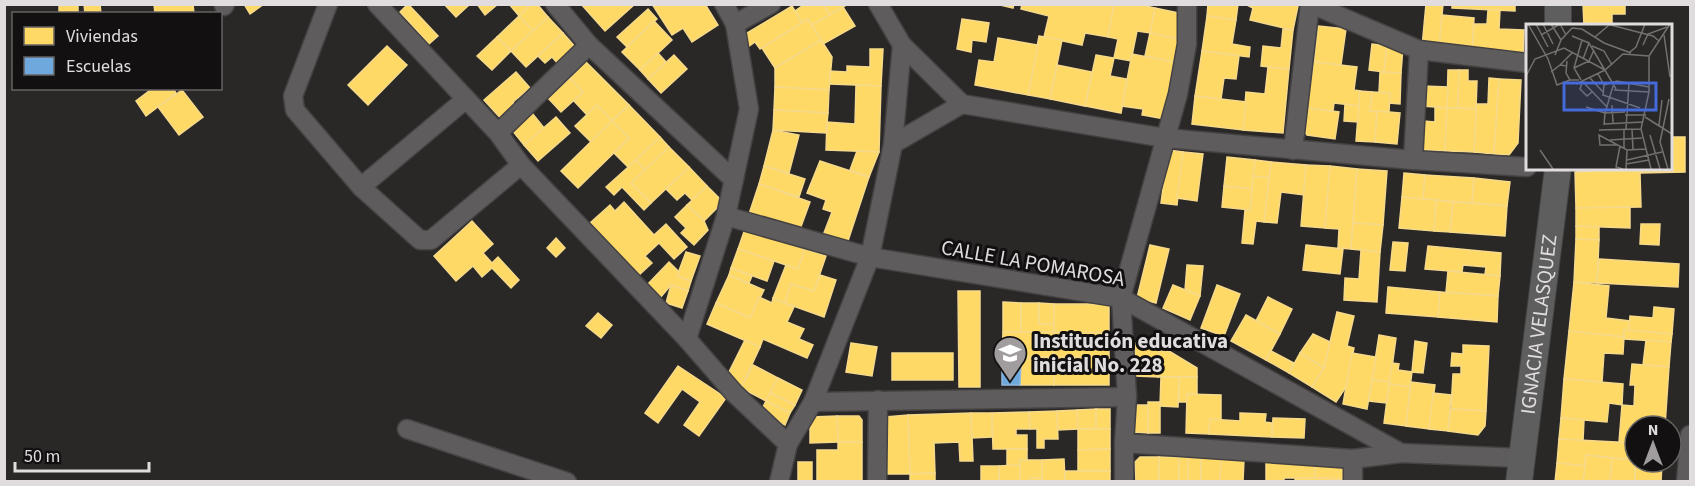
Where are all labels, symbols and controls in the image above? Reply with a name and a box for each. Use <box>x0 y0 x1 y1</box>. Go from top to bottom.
legend <box>12 12 222 90</box>
text: Viviendas <box>66 24 138 49</box>
inset map <box>1526 24 1671 170</box>
text: Escuelas <box>66 54 131 79</box>
street label: CALLE LA POMAROSA <box>939 232 1128 294</box>
street label: IGNACIA VELASQUEZ <box>1513 232 1565 416</box>
place label: Institución educativa inicial No. 228 <box>1033 326 1228 380</box>
school or university icon: Institución educativa inicial No. 228 <box>992 335 1028 382</box>
north arrow <box>1623 414 1683 474</box>
text: N <box>1648 419 1658 441</box>
scale bar <box>15 435 148 473</box>
text: 50 m <box>24 444 60 469</box>

